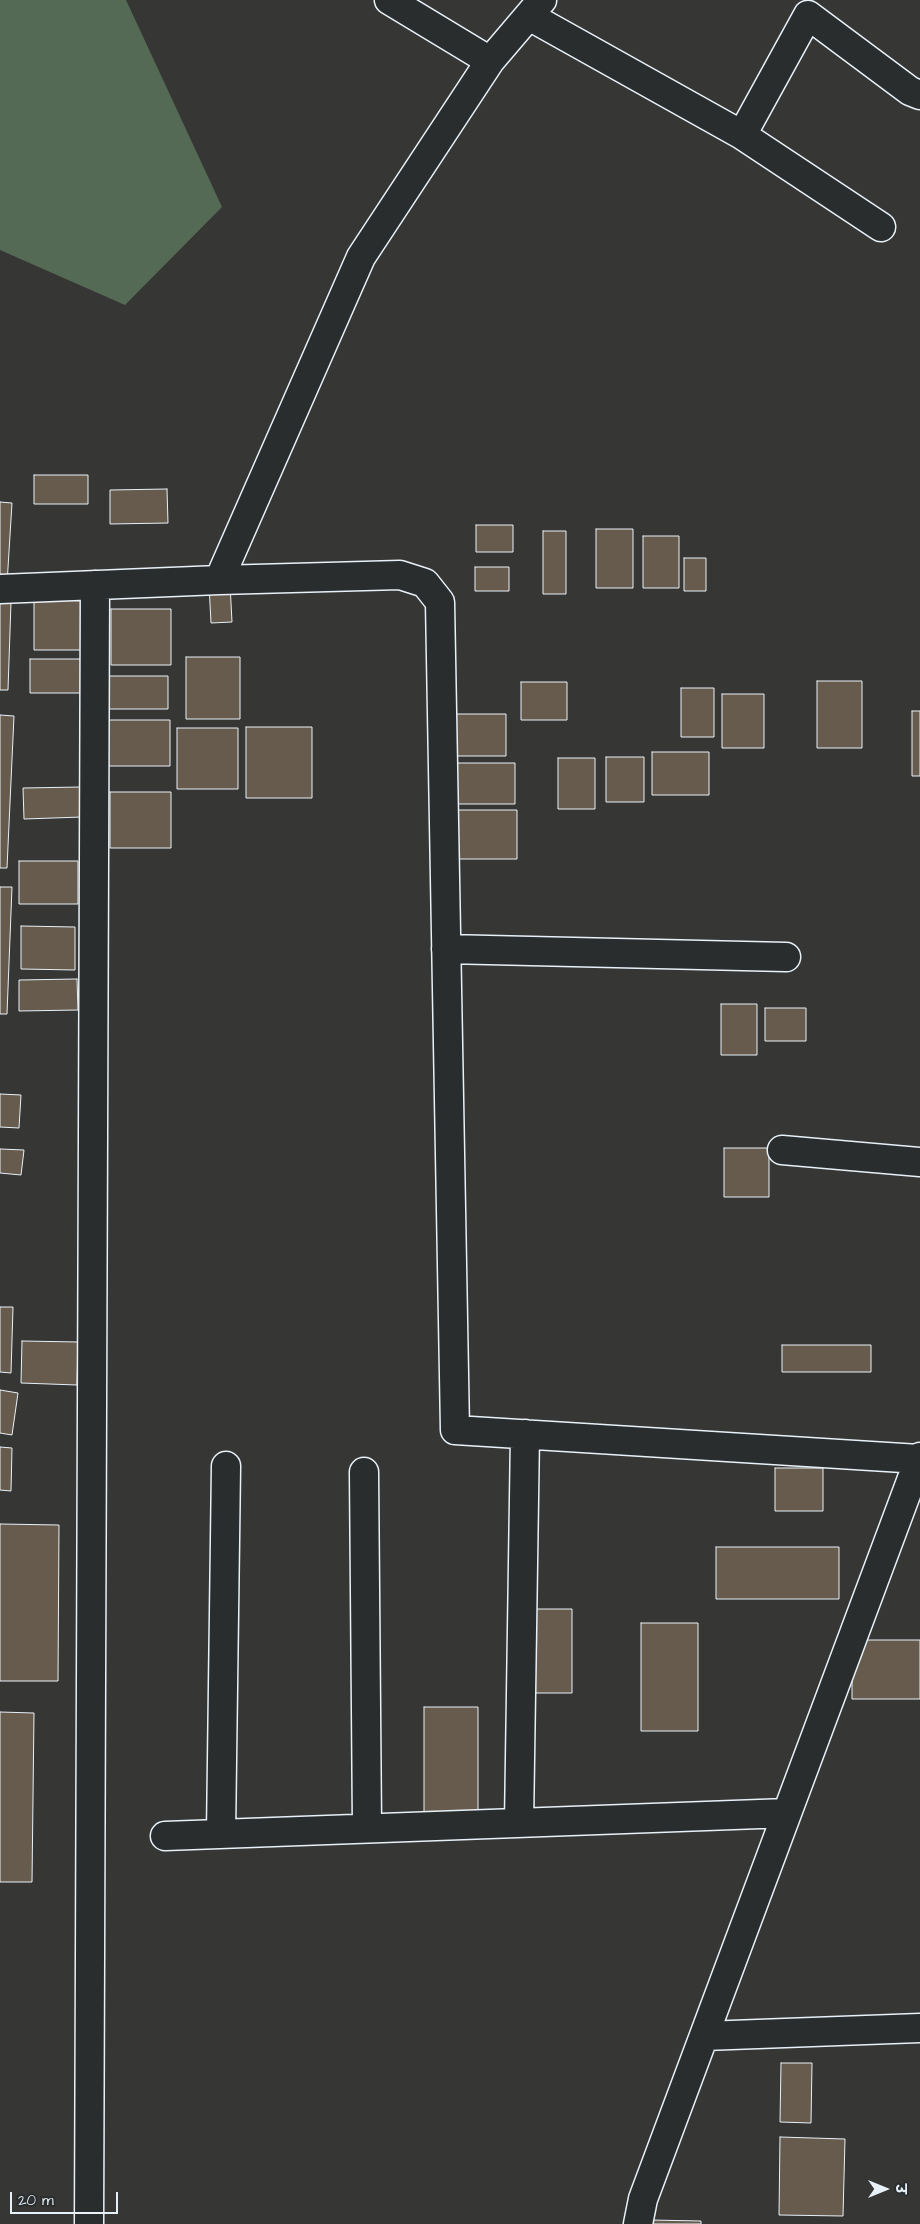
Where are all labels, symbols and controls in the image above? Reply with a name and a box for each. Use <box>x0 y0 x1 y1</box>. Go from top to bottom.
north arrow <box>860 2164 910 2214</box>
scale bar <box>12 2182 120 2214</box>
text: उ <box>890 2184 910 2194</box>
text: 20 m <box>18 2190 54 2211</box>

